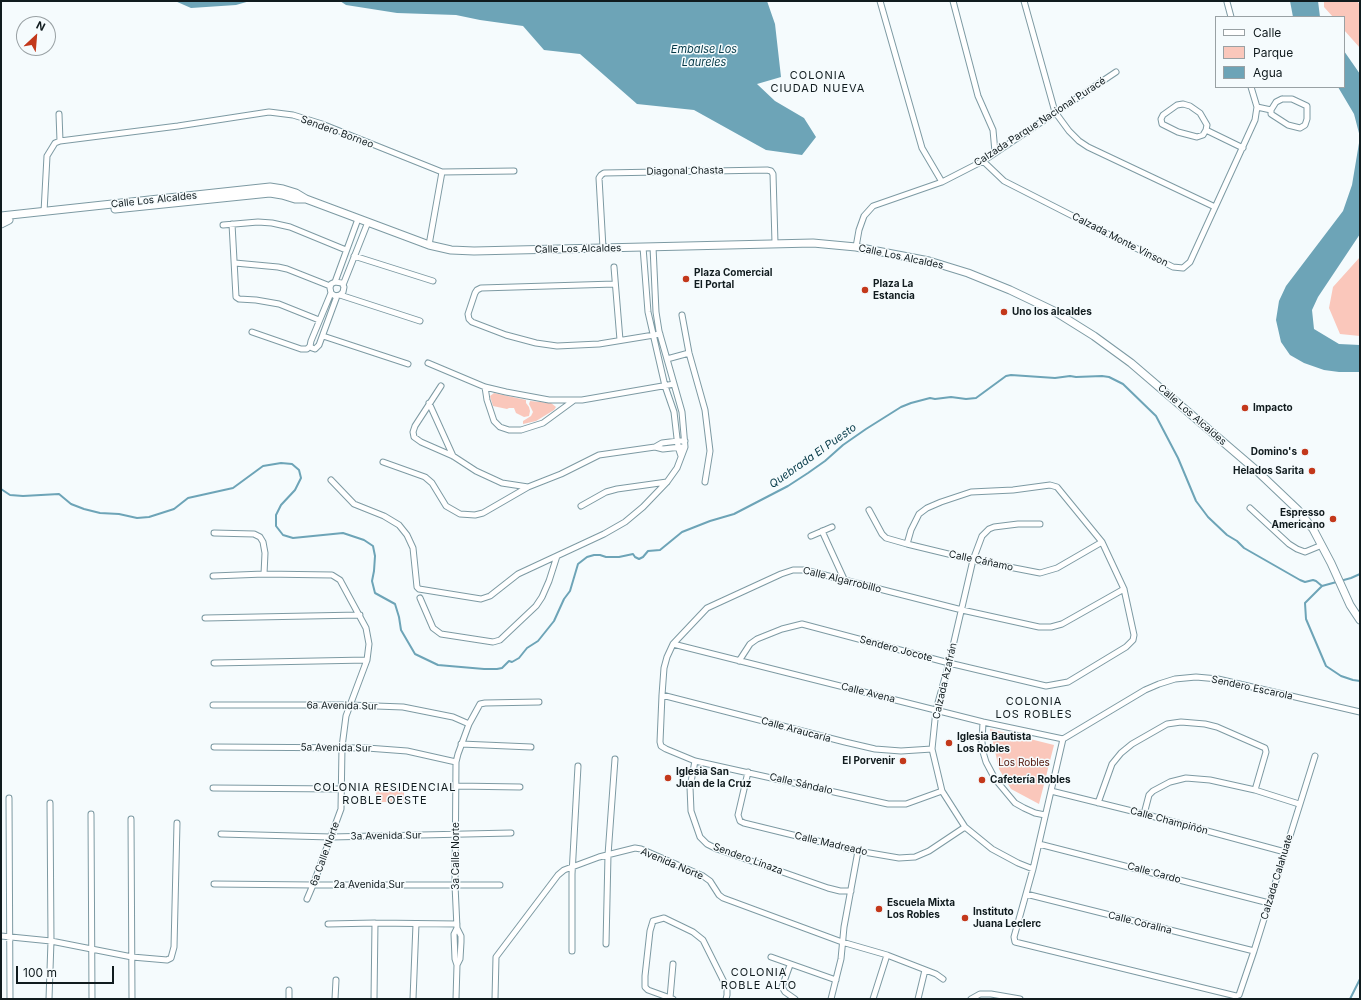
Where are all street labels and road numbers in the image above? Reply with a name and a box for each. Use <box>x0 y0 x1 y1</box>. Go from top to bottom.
street label: Calzada Parque Nacional Puracé <box>972 75 1108 169</box>
street label: Sendero Borneo <box>299 113 375 151</box>
street label: Diagonal Chasta <box>646 164 724 178</box>
street label: Calle Los Alcaldes <box>110 190 198 210</box>
street label: Calzada Monte Vinson <box>1070 211 1170 269</box>
street label: Calle Los Alcaldes <box>535 242 621 256</box>
street label: Calle Los Alcaldes <box>857 242 945 272</box>
street label: Calle Los Alcaldes <box>1155 382 1229 448</box>
street label: Calle Cáñamo <box>948 548 1014 574</box>
street label: Calle Algarrobillo <box>802 564 882 596</box>
street label: Sendero Jocote <box>858 634 934 664</box>
street label: Calzada Azafrán <box>930 642 960 720</box>
street label: Sendero Escarola <box>1210 674 1294 702</box>
street label: Calle Avena <box>840 680 896 706</box>
street label: 6a Avenida Sur <box>306 699 378 713</box>
street label: Calle Araucaría <box>760 715 832 745</box>
street label: 5a Avenida Sur <box>300 741 372 755</box>
street label: Calle Sándalo <box>768 771 834 797</box>
street label: Calle Champiñón <box>1129 805 1209 837</box>
street label: 6a Calle Norte <box>308 820 342 888</box>
street label: 3a Calle Norte <box>450 822 462 890</box>
street label: 3a Avenida Sur <box>350 829 422 843</box>
street label: Calle Madreado <box>793 830 869 858</box>
street label: Calzada Calahuate <box>1258 833 1296 921</box>
street label: Sendero Linaza <box>712 841 784 877</box>
street label: Avenida Norte <box>639 845 705 883</box>
street label: Calle Cardo <box>1126 860 1182 886</box>
street label: 2a Avenida Sur <box>334 879 404 891</box>
street label: Calle Coralina <box>1107 909 1173 937</box>

